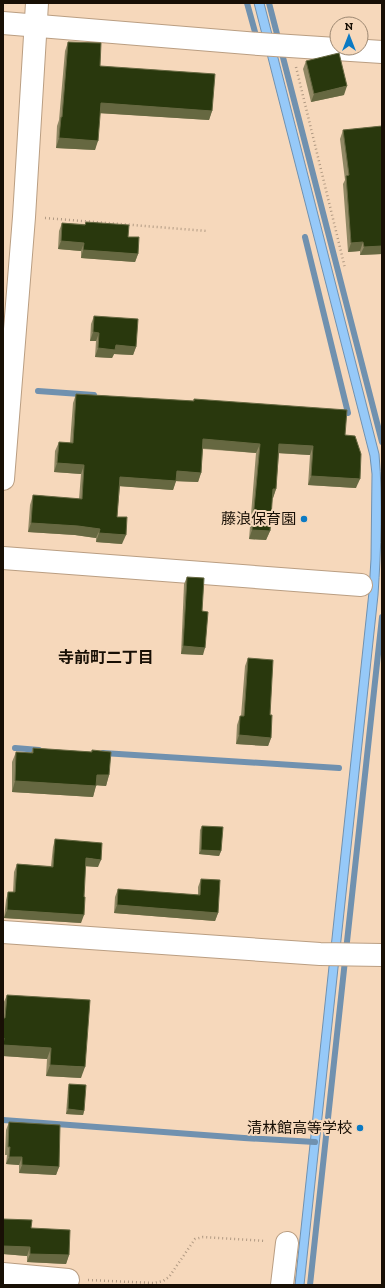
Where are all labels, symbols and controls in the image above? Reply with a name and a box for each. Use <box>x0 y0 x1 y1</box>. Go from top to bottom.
north arrow <box>329 16 369 56</box>
text: N <box>345 20 354 33</box>
place label: 藤浪保育園 <box>221 510 296 528</box>
marker: 藤浪保育園 <box>299 514 309 524</box>
district label: 寺前町二丁目 <box>58 648 154 667</box>
place label: 清林館高等学校 <box>247 1119 352 1137</box>
marker: 清林館高等学校 <box>355 1123 365 1133</box>

